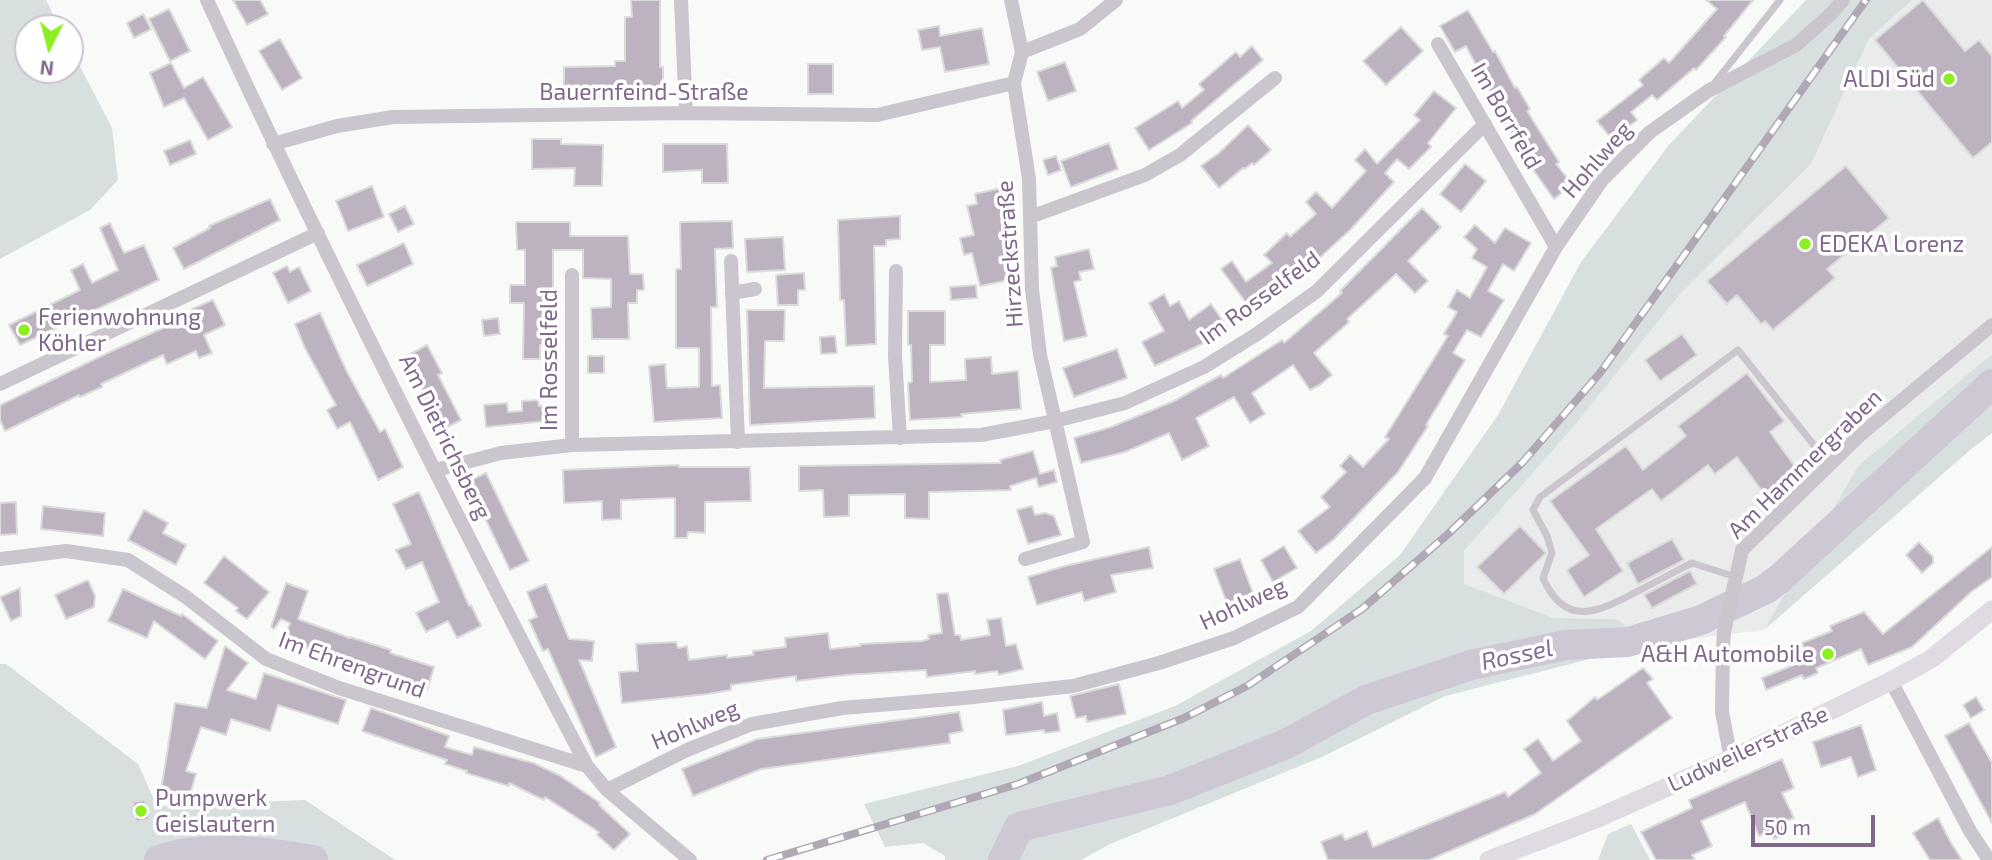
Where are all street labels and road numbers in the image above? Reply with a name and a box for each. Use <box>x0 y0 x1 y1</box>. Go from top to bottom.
street label: Im Borrfeld <box>1465 58 1547 174</box>
street label: Bauernfeind-Straße <box>539 78 749 106</box>
street label: Hohlweg <box>1556 116 1638 204</box>
street label: Hirzeckstraße <box>991 179 1029 329</box>
street label: Im Rosselfeld <box>1195 245 1325 351</box>
street label: Im Rosselfeld <box>535 289 563 431</box>
street label: Am Dietrichsberg <box>393 350 497 524</box>
street label: Am Hammergraben <box>1722 384 1888 544</box>
street label: Hohlweg <box>1195 572 1291 636</box>
street label: Im Ehrengrund <box>275 626 429 704</box>
street label: Hohlweg <box>647 694 743 756</box>
street label: Ludweilerstraße <box>1663 700 1833 798</box>

